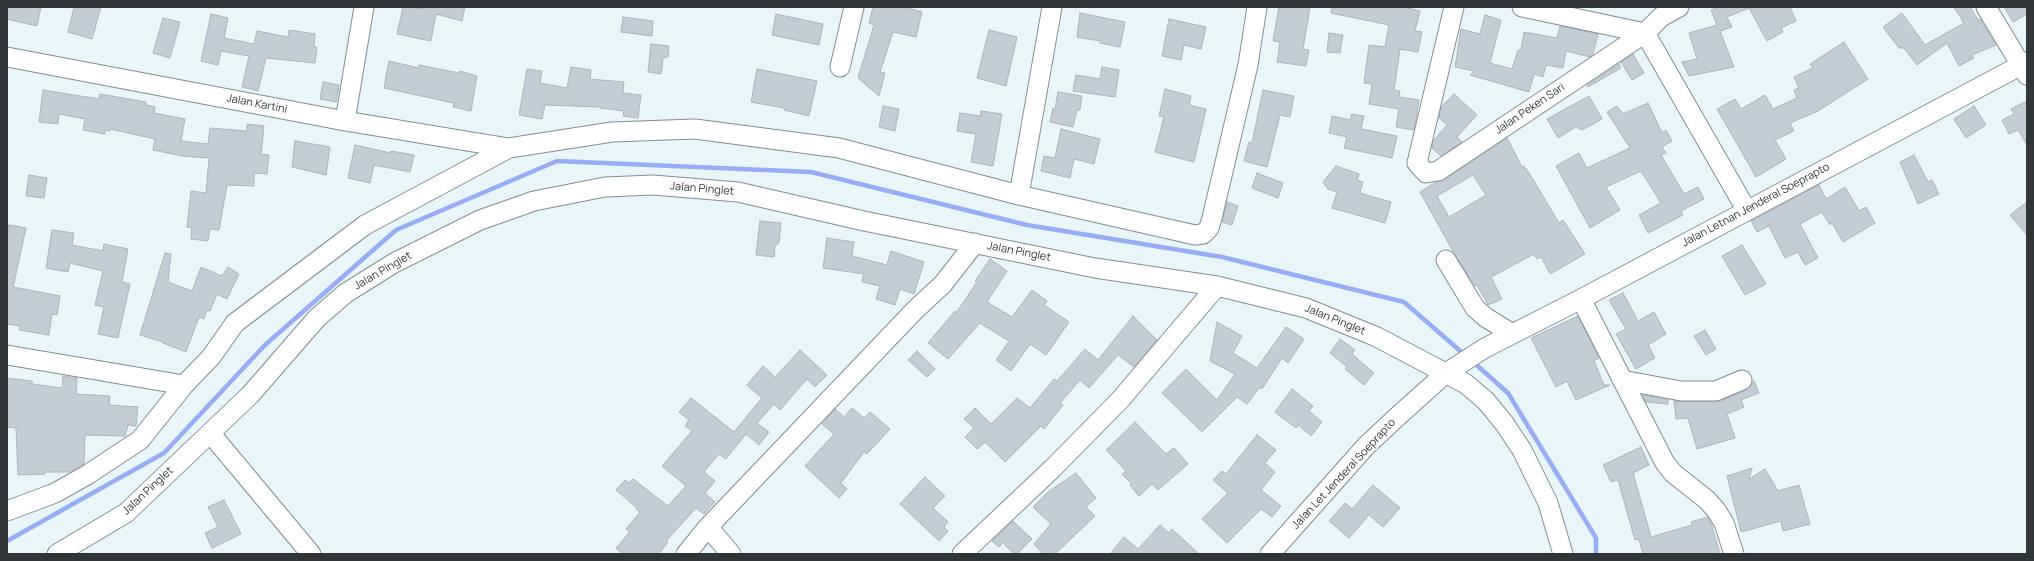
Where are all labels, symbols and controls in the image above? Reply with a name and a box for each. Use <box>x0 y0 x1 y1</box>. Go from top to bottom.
street label: Jalan Peken Sari <box>1493 81 1567 137</box>
street label: Jalan Kartini <box>226 92 288 116</box>
street label: Jalan Letnan Jenderal Soeprapto <box>1680 160 1832 250</box>
street label: Jalan Pinglet <box>669 180 735 198</box>
street label: Jalan Pinglet <box>986 239 1052 265</box>
street label: Jalan Pinglet <box>352 249 414 293</box>
street label: Jalan Pinglet <box>1303 302 1367 338</box>
street label: Jalan Let Jenderal Soeprapto <box>1289 416 1399 532</box>
street label: Jalan Pinglet <box>120 464 176 518</box>

